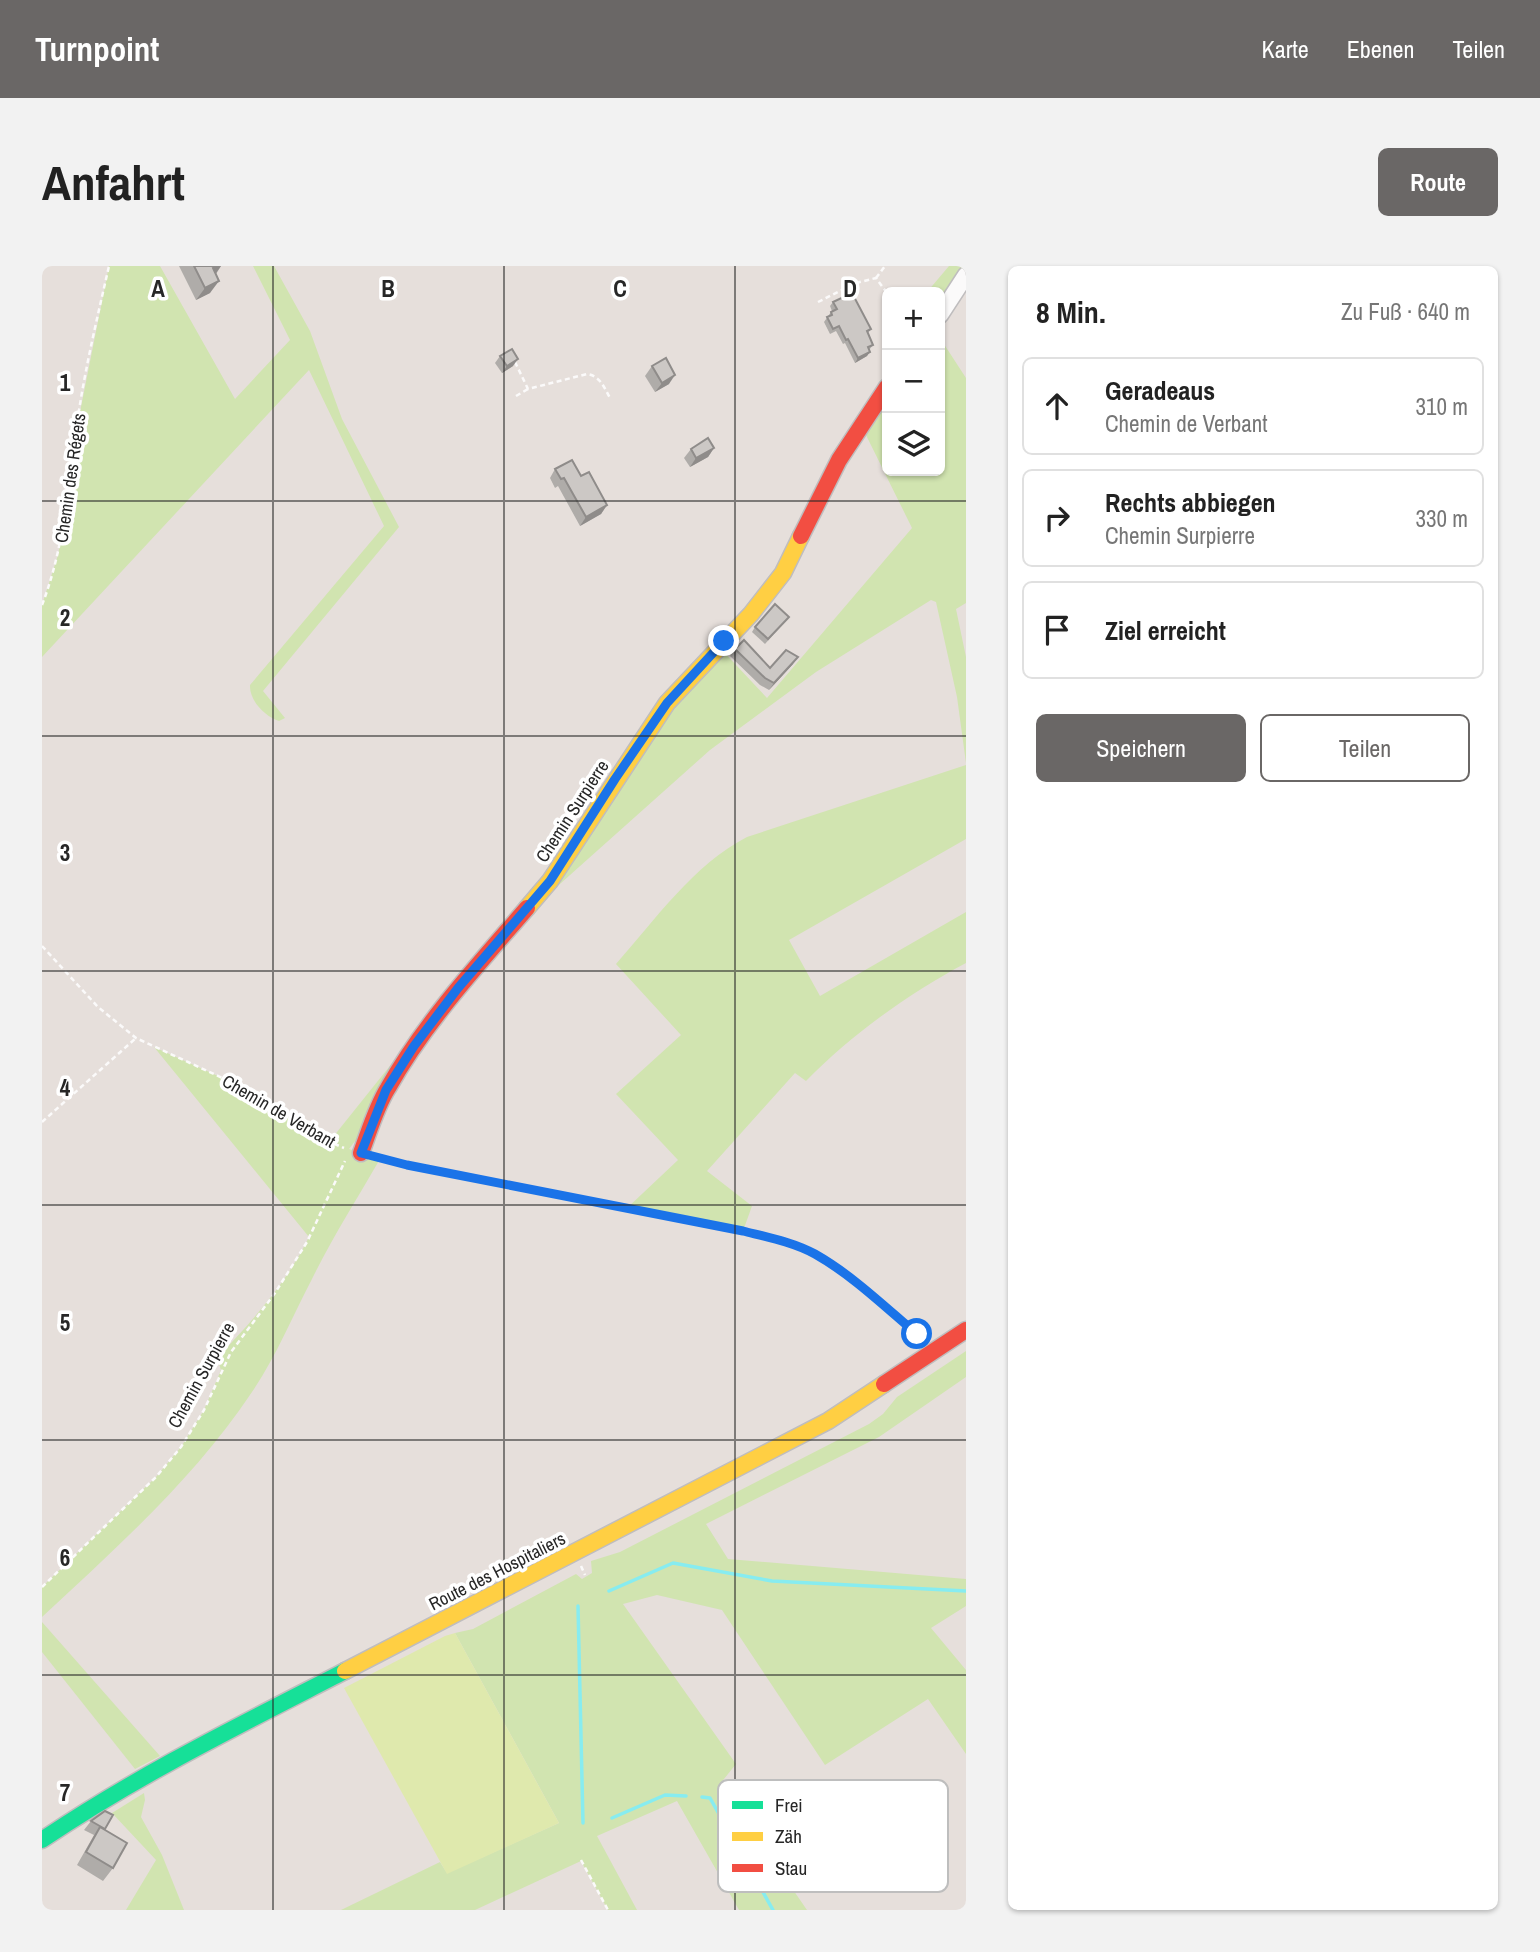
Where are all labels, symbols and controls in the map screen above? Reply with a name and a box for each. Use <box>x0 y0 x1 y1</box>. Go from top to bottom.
text: Turnpoint <box>35 27 159 71</box>
text: Karte <box>1262 33 1309 65</box>
text: Ebenen <box>1347 33 1414 65</box>
text: Teilen <box>1452 33 1505 65</box>
button: Route <box>1378 148 1498 216</box>
text: Anfahrt <box>42 149 185 215</box>
text: A <box>151 273 165 304</box>
text: B <box>381 273 395 304</box>
text: C <box>613 273 627 304</box>
text: D <box>843 273 857 304</box>
map controls <box>882 287 945 476</box>
button: + <box>882 287 945 350</box>
text: 8 Min. <box>1036 292 1106 332</box>
text: Zu Fuß · 640 m <box>1341 296 1470 327</box>
button: − <box>882 350 945 413</box>
text: 1 <box>60 367 71 398</box>
text: Geradeaus <box>1105 373 1215 408</box>
icon: ahead <box>1038 387 1076 425</box>
text: 310 m <box>1416 391 1468 422</box>
text: Chemin de Verbant <box>1105 408 1268 439</box>
street label: Chemin des Régets <box>49 412 91 544</box>
button: layers <box>882 413 945 476</box>
text: Rechts abbiegen <box>1105 485 1276 520</box>
icon: right <box>1038 499 1076 537</box>
text: 330 m <box>1416 503 1468 534</box>
text: Chemin Surpierre <box>1105 520 1255 551</box>
text: 2 <box>60 602 70 633</box>
icon: arrive <box>1038 611 1076 649</box>
text: Ziel erreicht <box>1105 613 1226 648</box>
route end <box>708 625 739 656</box>
button: Speichern <box>1036 714 1246 782</box>
button: Teilen <box>1260 714 1470 782</box>
street label: Chemin Surpierre <box>530 755 614 867</box>
text: 3 <box>60 837 70 868</box>
street label: Chemin de Verbant <box>218 1068 340 1154</box>
text: 4 <box>60 1072 71 1103</box>
text: 5 <box>60 1307 70 1338</box>
street label: Chemin Surpierre <box>162 1318 240 1432</box>
route start <box>901 1318 932 1349</box>
street label: Route des Hospitaliers <box>424 1526 570 1616</box>
text: 6 <box>60 1542 70 1573</box>
text: 7 <box>60 1777 70 1808</box>
legend <box>718 1780 948 1892</box>
text: Frei <box>775 1792 803 1818</box>
text: Zäh <box>775 1823 802 1849</box>
text: Stau <box>775 1855 807 1881</box>

